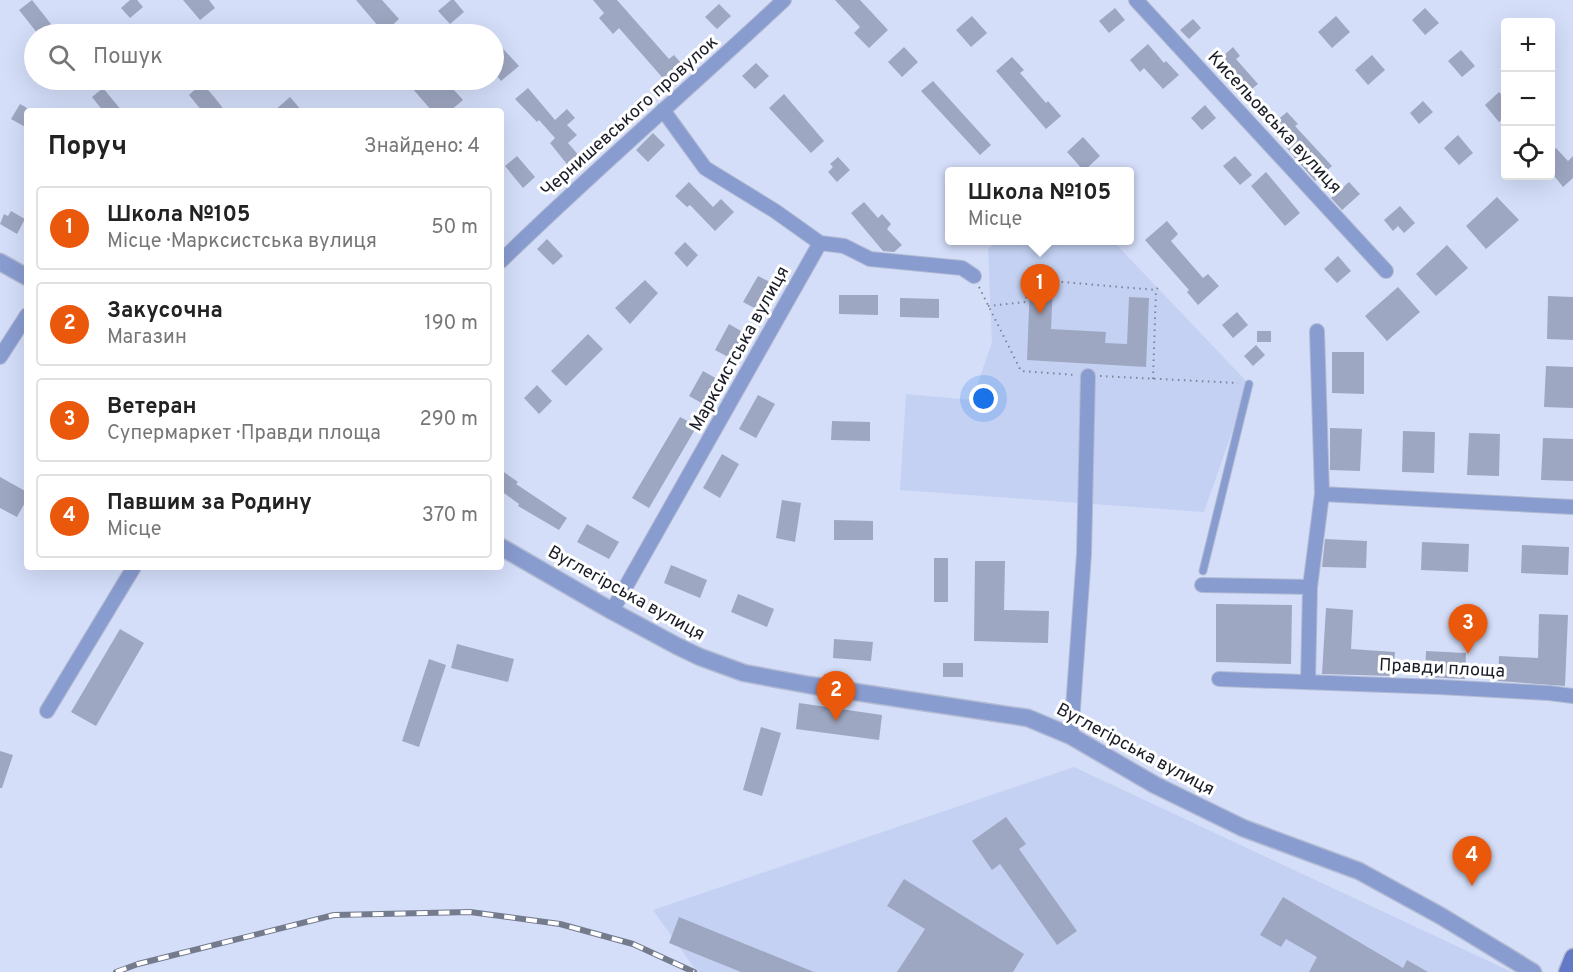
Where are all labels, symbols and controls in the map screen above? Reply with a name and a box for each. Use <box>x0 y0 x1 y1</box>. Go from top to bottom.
map controls <box>1501 18 1555 180</box>
button: + <box>1501 18 1555 72</box>
search box <box>24 24 504 90</box>
street label: Чернишевського провулок <box>537 31 723 203</box>
icon: search <box>45 41 78 74</box>
text: Пошук <box>93 44 163 71</box>
street label: Кисельовська вулиця <box>1202 47 1346 199</box>
button: − <box>1501 72 1555 126</box>
button: locate <box>1501 126 1555 180</box>
text: Поруч <box>48 131 127 164</box>
text: Знайдено: 4 <box>364 134 480 160</box>
popup <box>945 167 1134 245</box>
text: Школа №105 <box>968 180 1111 207</box>
text: Школа №105 <box>107 202 250 229</box>
text: Місце <box>968 207 1022 233</box>
text: 1 <box>66 215 74 241</box>
text: 50 m <box>431 215 478 241</box>
text: Місце · Марксистська вулиця <box>107 229 377 255</box>
street label: Марксистська вулиця <box>685 262 795 436</box>
pin: 1 <box>1020 264 1060 314</box>
text: Закусочна <box>107 298 223 325</box>
text: 2 <box>63 311 76 337</box>
text: 190 m <box>424 311 478 337</box>
text: Магазин <box>107 325 187 351</box>
your location <box>969 384 998 413</box>
text: Ветеран <box>107 394 197 421</box>
text: 3 <box>64 407 76 433</box>
text: 290 m <box>420 407 478 433</box>
text: Супермаркет · Правди площа <box>107 421 381 447</box>
text: Павшим за Родину <box>107 490 312 517</box>
text: 4 <box>63 503 76 529</box>
text: 370 m <box>422 503 478 529</box>
text: Місце <box>107 517 161 543</box>
street label: Вуглегірська вулиця <box>543 541 709 647</box>
pin: 3 <box>1448 604 1488 654</box>
street label: Правди площа <box>1378 654 1506 684</box>
pin: 2 <box>816 672 856 721</box>
street label: Вуглегірська вулиця <box>1052 699 1218 801</box>
pin: 4 <box>1452 836 1492 886</box>

